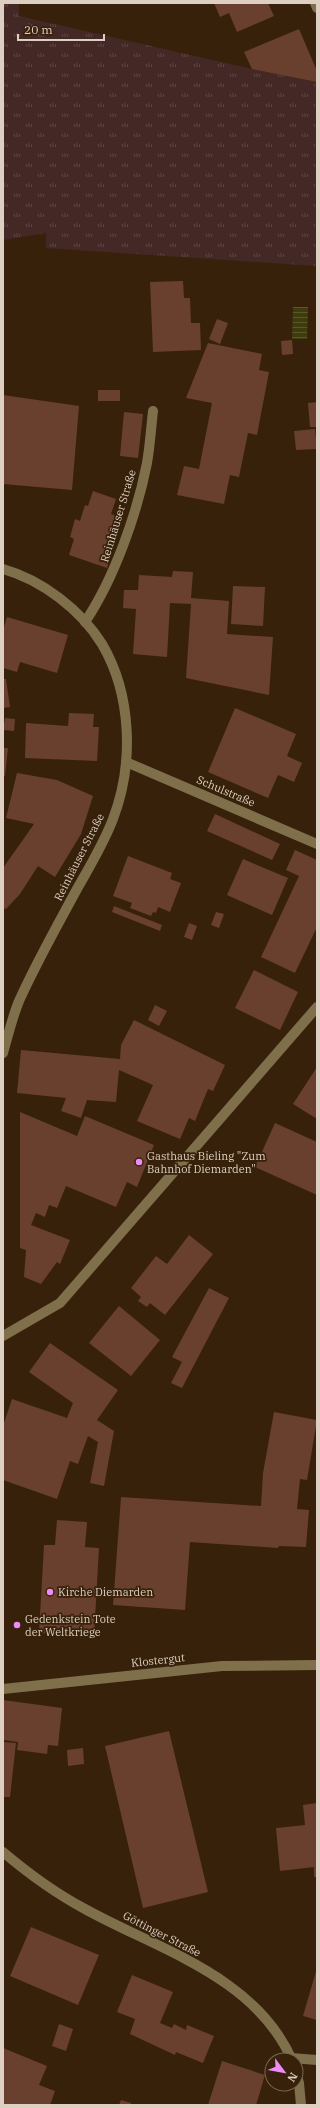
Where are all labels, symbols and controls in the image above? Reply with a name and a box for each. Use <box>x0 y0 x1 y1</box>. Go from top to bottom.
scale bar <box>18 16 104 42</box>
text: 20 m <box>24 22 53 37</box>
street label: Reinhäuser Straße <box>97 468 139 564</box>
street label: Schulstraße <box>195 772 257 810</box>
street label: Reinhäuser Straße <box>51 811 107 903</box>
place label: Gasthaus Bieling "Zum Bahnhof Diemarden" <box>147 1149 266 1176</box>
marker: Gasthaus Bieling "Zum Bahnhof Diemarden" <box>134 1157 144 1167</box>
place label: Kirche Diemarden <box>58 1585 153 1599</box>
marker: Kirche Diemarden <box>45 1587 55 1597</box>
place label: Gedenkstein Tote der Weltkriege <box>25 1612 116 1639</box>
marker: Gedenkstein Tote der Weltkriege <box>12 1620 22 1630</box>
street label: Klostergut <box>130 1650 186 1670</box>
street label: Göttinger Straße <box>121 1908 203 1960</box>
north arrow <box>264 2052 304 2092</box>
text: N <box>284 2070 301 2085</box>

